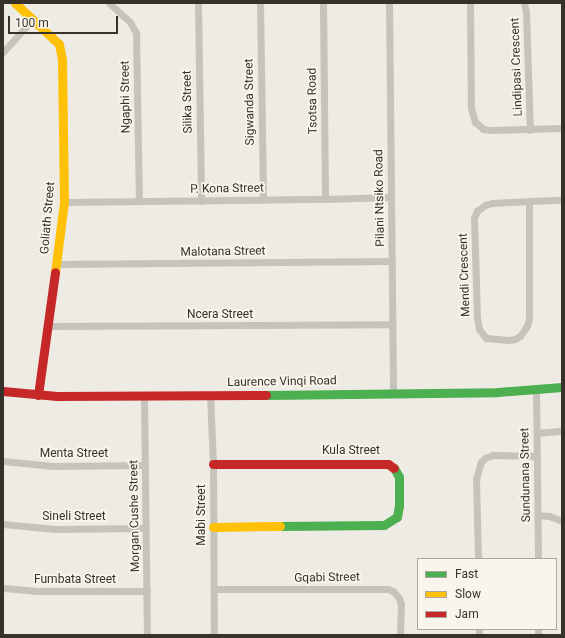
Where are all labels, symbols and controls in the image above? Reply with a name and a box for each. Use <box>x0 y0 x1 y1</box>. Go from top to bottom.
scale bar <box>10 8 120 34</box>
text: 100 m <box>15 16 49 30</box>
street label: Lindipasi Crescent <box>508 17 526 117</box>
street label: Sigwanda Street <box>242 58 258 146</box>
street label: Ngaphi Street <box>118 61 134 133</box>
street label: Tsotsa Road <box>305 68 321 134</box>
street label: Silika Street <box>180 70 196 134</box>
street label: Pilani Ntsiko Road <box>372 149 388 247</box>
street label: Goliath Street <box>38 181 58 255</box>
street label: P. Kona Street <box>190 181 264 197</box>
street label: Mendi Crescent <box>456 233 474 317</box>
street label: Malotana Street <box>180 244 266 260</box>
street label: Ncera Street <box>187 308 253 322</box>
street label: Laurence Vinqi Road <box>227 374 337 390</box>
street label: Sundunana Street <box>518 428 534 522</box>
street label: Kula Street <box>322 444 380 458</box>
street label: Menta Street <box>40 447 108 461</box>
street label: Morgan Cushe Street <box>127 460 143 572</box>
street label: Mabi Street <box>195 484 209 546</box>
street label: Sineli Street <box>42 510 106 524</box>
legend <box>417 558 557 630</box>
text: Fast <box>455 567 478 581</box>
street label: Gqabi Street <box>294 570 360 586</box>
street label: Fumbata Street <box>34 573 116 587</box>
text: Slow <box>455 587 481 601</box>
text: Jam <box>455 607 479 621</box>

